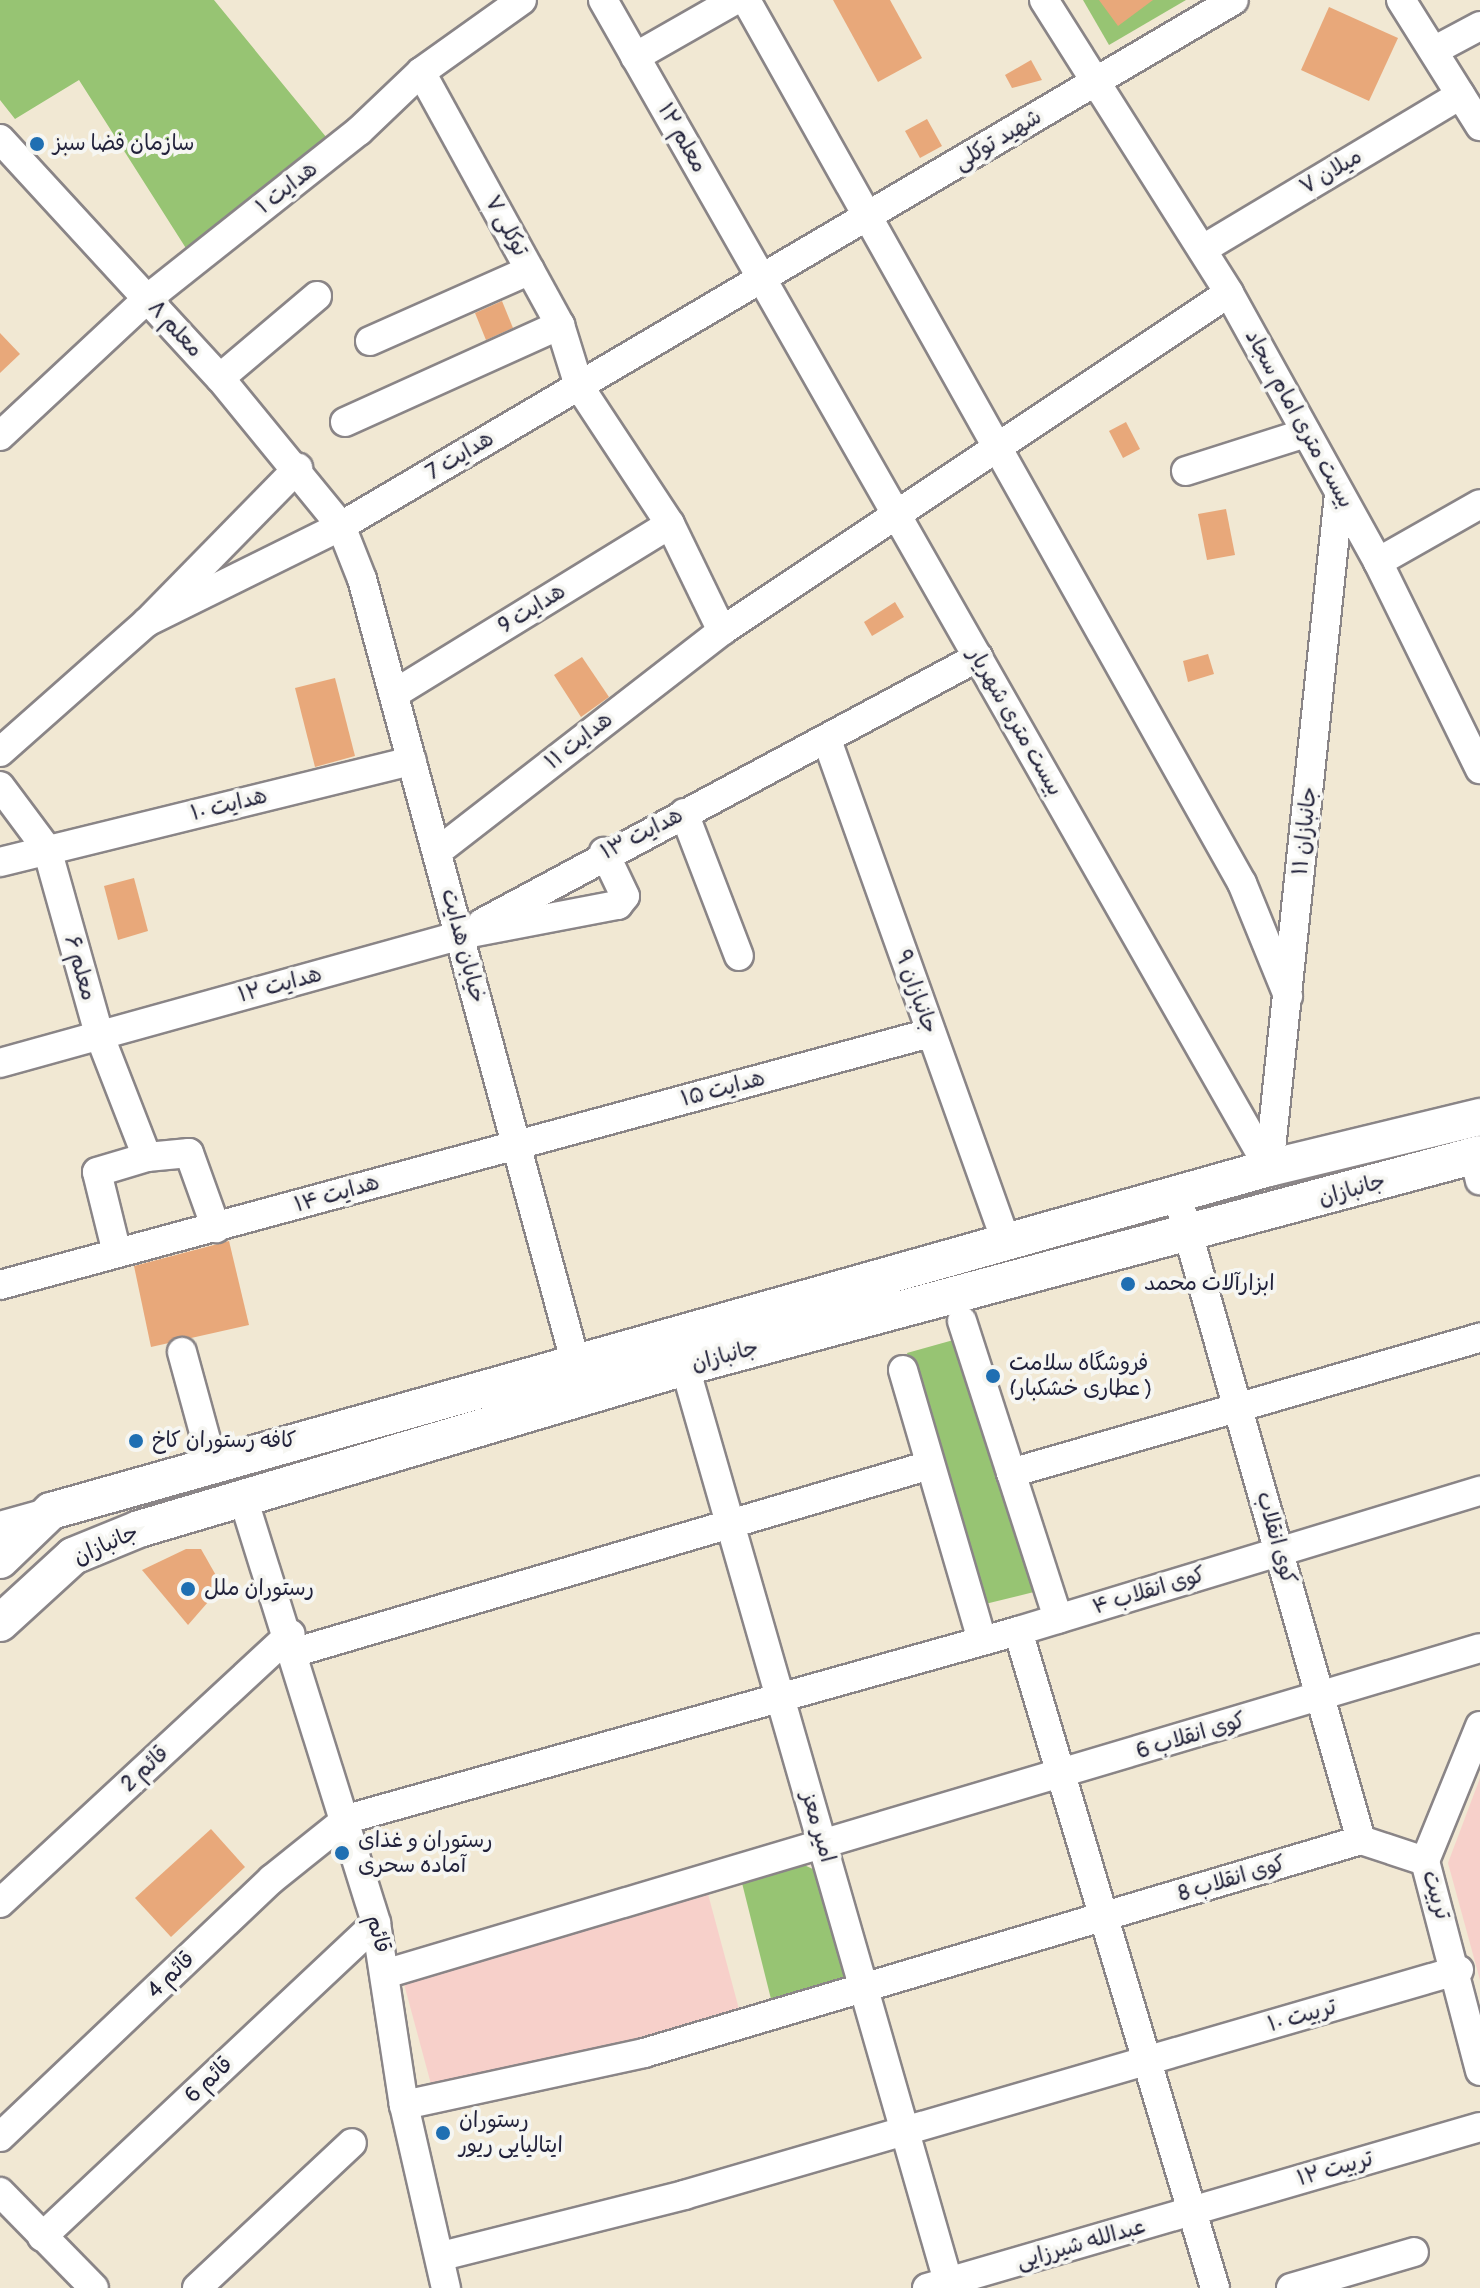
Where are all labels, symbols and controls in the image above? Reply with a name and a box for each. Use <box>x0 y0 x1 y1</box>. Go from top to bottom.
street label: معلم ۱۲ <box>652 99 712 177</box>
street label: شهید توکلی <box>950 104 1046 176</box>
place label: سازمان فضا سبز <box>53 131 194 157</box>
marker: سازمان فضا سبز <box>28 135 46 153</box>
street label: میلان ۷ <box>1295 143 1367 201</box>
street label: هدایت ۱ <box>251 156 323 220</box>
street label: توکلی ۷ <box>479 191 533 261</box>
street label: معلم ۸ <box>142 295 208 363</box>
street label: بیست متری امام سجاد <box>1239 325 1359 513</box>
street label: هدایت 7 <box>421 426 499 486</box>
street label: هدایت 9 <box>494 578 570 640</box>
street label: بیست متری شهریار <box>962 643 1068 801</box>
street label: هدایت ۱۱ <box>540 706 618 776</box>
street label: هدایت ۱۰ <box>188 783 270 827</box>
street label: جانبازان ۱۱ <box>1287 785 1323 877</box>
street label: هدایت ۱۳ <box>596 802 688 866</box>
street label: خیابان هدایت <box>435 886 491 1006</box>
street label: معلم ۶ <box>58 932 102 1004</box>
street label: جانبازان ۹ <box>889 947 943 1037</box>
street label: هدایت ۱۲ <box>235 961 325 1009</box>
street label: هدایت ۱۵ <box>678 1065 768 1113</box>
street label: جانبازان <box>1316 1168 1388 1212</box>
street label: هدایت ۱۴ <box>291 1169 383 1219</box>
place label: ابزارآلات محمد <box>1144 1271 1275 1297</box>
marker: ابزارآلات محمد <box>1119 1275 1137 1293</box>
street label: جانبازان <box>689 1334 761 1378</box>
place label: فروشگاه سلامت (عطاری خشکبار ) <box>1009 1350 1153 1402</box>
marker: فروشگاه سلامت (عطاری خشکبار ) <box>984 1367 1002 1385</box>
place label: کافه رستوران کاخ <box>152 1428 296 1454</box>
marker: کافه رستوران کاخ <box>127 1432 145 1450</box>
street label: کوی انقلاب <box>1250 1489 1302 1587</box>
street label: جانبازان <box>69 1519 143 1571</box>
street label: کوی انقلاب ۴ <box>1089 1561 1209 1621</box>
place label: رستوران ملل <box>204 1576 314 1602</box>
marker: رستوران ملل <box>179 1580 197 1598</box>
street label: کوی انقلاب 6 <box>1133 1707 1249 1765</box>
street label: قائم 2 <box>116 1740 174 1798</box>
street label: امیر معز <box>795 1789 841 1865</box>
place label: رستوران و غذای آماده سحری <box>358 1827 493 1878</box>
marker: رستوران و غذای آماده سحری <box>333 1844 351 1862</box>
street label: کوی انقلاب 8 <box>1175 1850 1289 1908</box>
street label: تربیت <box>1416 1867 1456 1923</box>
street label: قائم <box>360 1912 396 1956</box>
street label: قائم 4 <box>142 1946 200 2004</box>
street label: تربیت ۱۰ <box>1265 1994 1339 2038</box>
street label: قائم 6 <box>180 2051 238 2109</box>
place label: رستوران ایتالیایی ریور <box>459 2107 563 2158</box>
marker: رستوران ایتالیایی ریور <box>434 2124 452 2142</box>
street label: تربیت ۱۲ <box>1294 2146 1376 2192</box>
street label: عبدالله شیرزایی <box>1014 2213 1148 2275</box>

